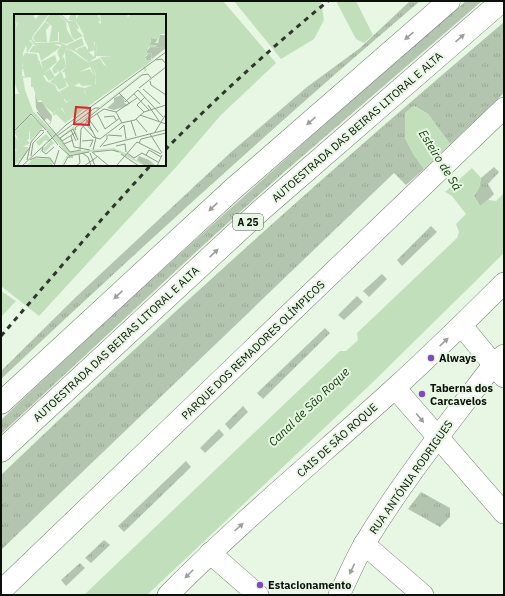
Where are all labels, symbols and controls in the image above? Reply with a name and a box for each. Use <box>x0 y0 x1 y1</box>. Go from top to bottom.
inset map <box>14 14 166 166</box>
one-way arrow <box>404 31 414 40</box>
one-way arrow <box>455 34 464 43</box>
street label: AUTOESTRADA DAS BEIRAS LITORAL E ALTA <box>269 49 445 205</box>
one-way arrow <box>306 117 316 126</box>
water label: Esteiro de Sá <box>416 127 465 193</box>
one-way arrow <box>208 203 219 212</box>
road number: A 25 <box>233 214 263 230</box>
one-way arrow <box>210 249 219 258</box>
street label: AUTOESTRADA DAS BEIRAS LITORAL E ALTA <box>30 263 202 425</box>
street label: PARQUE DOS REMADORES OLÍMPICOS <box>178 278 328 422</box>
one-way arrow <box>113 291 123 300</box>
one-way arrow <box>439 338 449 347</box>
place label: Always <box>439 351 477 365</box>
marker: Always <box>426 353 436 363</box>
water label: Canal de São Roque <box>265 364 352 449</box>
place label: Taberna dos Carcavelos <box>430 381 494 408</box>
marker: Taberna dos Carcavelos <box>417 389 427 399</box>
street label: CAIS DE SÃO ROQUE <box>294 400 380 480</box>
one-way arrow <box>416 412 425 423</box>
street label: RUA ANTÓNIA RODRIGUES <box>366 417 456 537</box>
one-way arrow <box>234 523 244 532</box>
one-way arrow <box>349 563 355 575</box>
one-way arrow <box>184 569 194 579</box>
place label: Estacionamento <box>268 578 351 592</box>
marker: Estacionamento <box>255 580 265 590</box>

